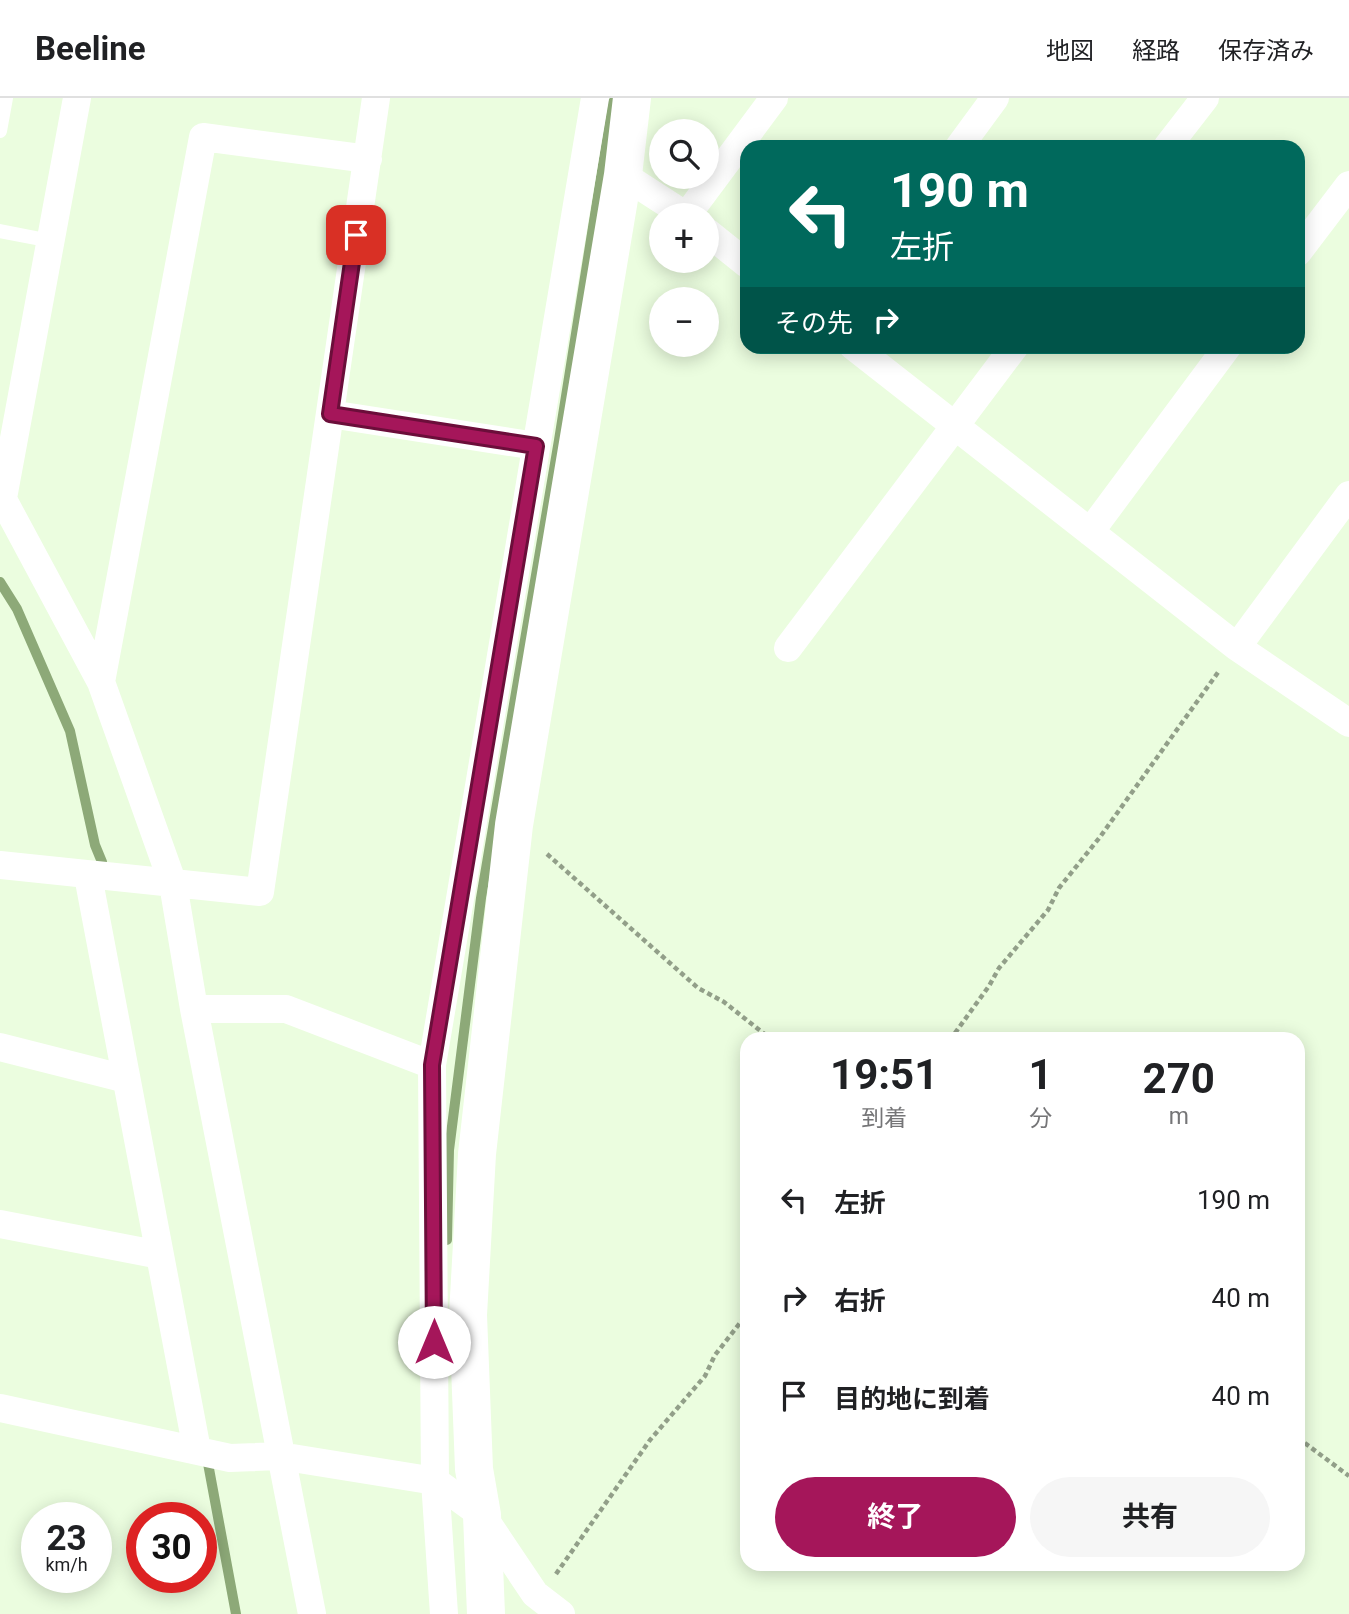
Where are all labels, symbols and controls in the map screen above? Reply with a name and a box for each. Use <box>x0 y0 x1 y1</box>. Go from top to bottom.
text: Beeline <box>35 29 146 68</box>
text: 地図 <box>1046 37 1094 65</box>
text: 経路 <box>1132 37 1180 65</box>
text: 保存済み <box>1218 37 1314 65</box>
map controls <box>649 119 719 357</box>
button: search <box>649 119 719 189</box>
text: 190 m <box>890 162 1029 219</box>
icon: left <box>775 168 866 259</box>
button: + <box>649 203 719 273</box>
pin <box>326 205 386 265</box>
icon: arrive <box>337 216 375 254</box>
text: 左折 <box>890 228 954 266</box>
button: − <box>649 287 719 357</box>
icon: right <box>867 301 905 339</box>
text: その先 <box>775 308 853 338</box>
text: 19:51 <box>830 1050 938 1099</box>
text: 1 <box>1028 1050 1053 1099</box>
text: 270 <box>1143 1054 1215 1103</box>
text: m <box>1169 1103 1189 1130</box>
text: 到着 <box>861 1105 907 1132</box>
text: 分 <box>1029 1105 1052 1132</box>
icon: left <box>775 1181 813 1219</box>
text: 190 m <box>1197 1185 1270 1215</box>
text: 左折 <box>834 1188 886 1218</box>
icon: right <box>775 1279 813 1317</box>
text: 40 m <box>1212 1283 1270 1313</box>
text: 右折 <box>834 1286 886 1316</box>
position arrow <box>397 1305 471 1379</box>
icon: arrive <box>775 1377 813 1415</box>
text: 40 m <box>1212 1381 1270 1411</box>
text: 目的地に到着 <box>834 1384 990 1414</box>
button: 終了 <box>775 1477 1016 1557</box>
button: 共有 <box>1030 1477 1270 1557</box>
speed limit sign: 30 <box>126 1502 217 1593</box>
text: 23 <box>46 1518 87 1559</box>
text: km/h <box>45 1554 88 1575</box>

